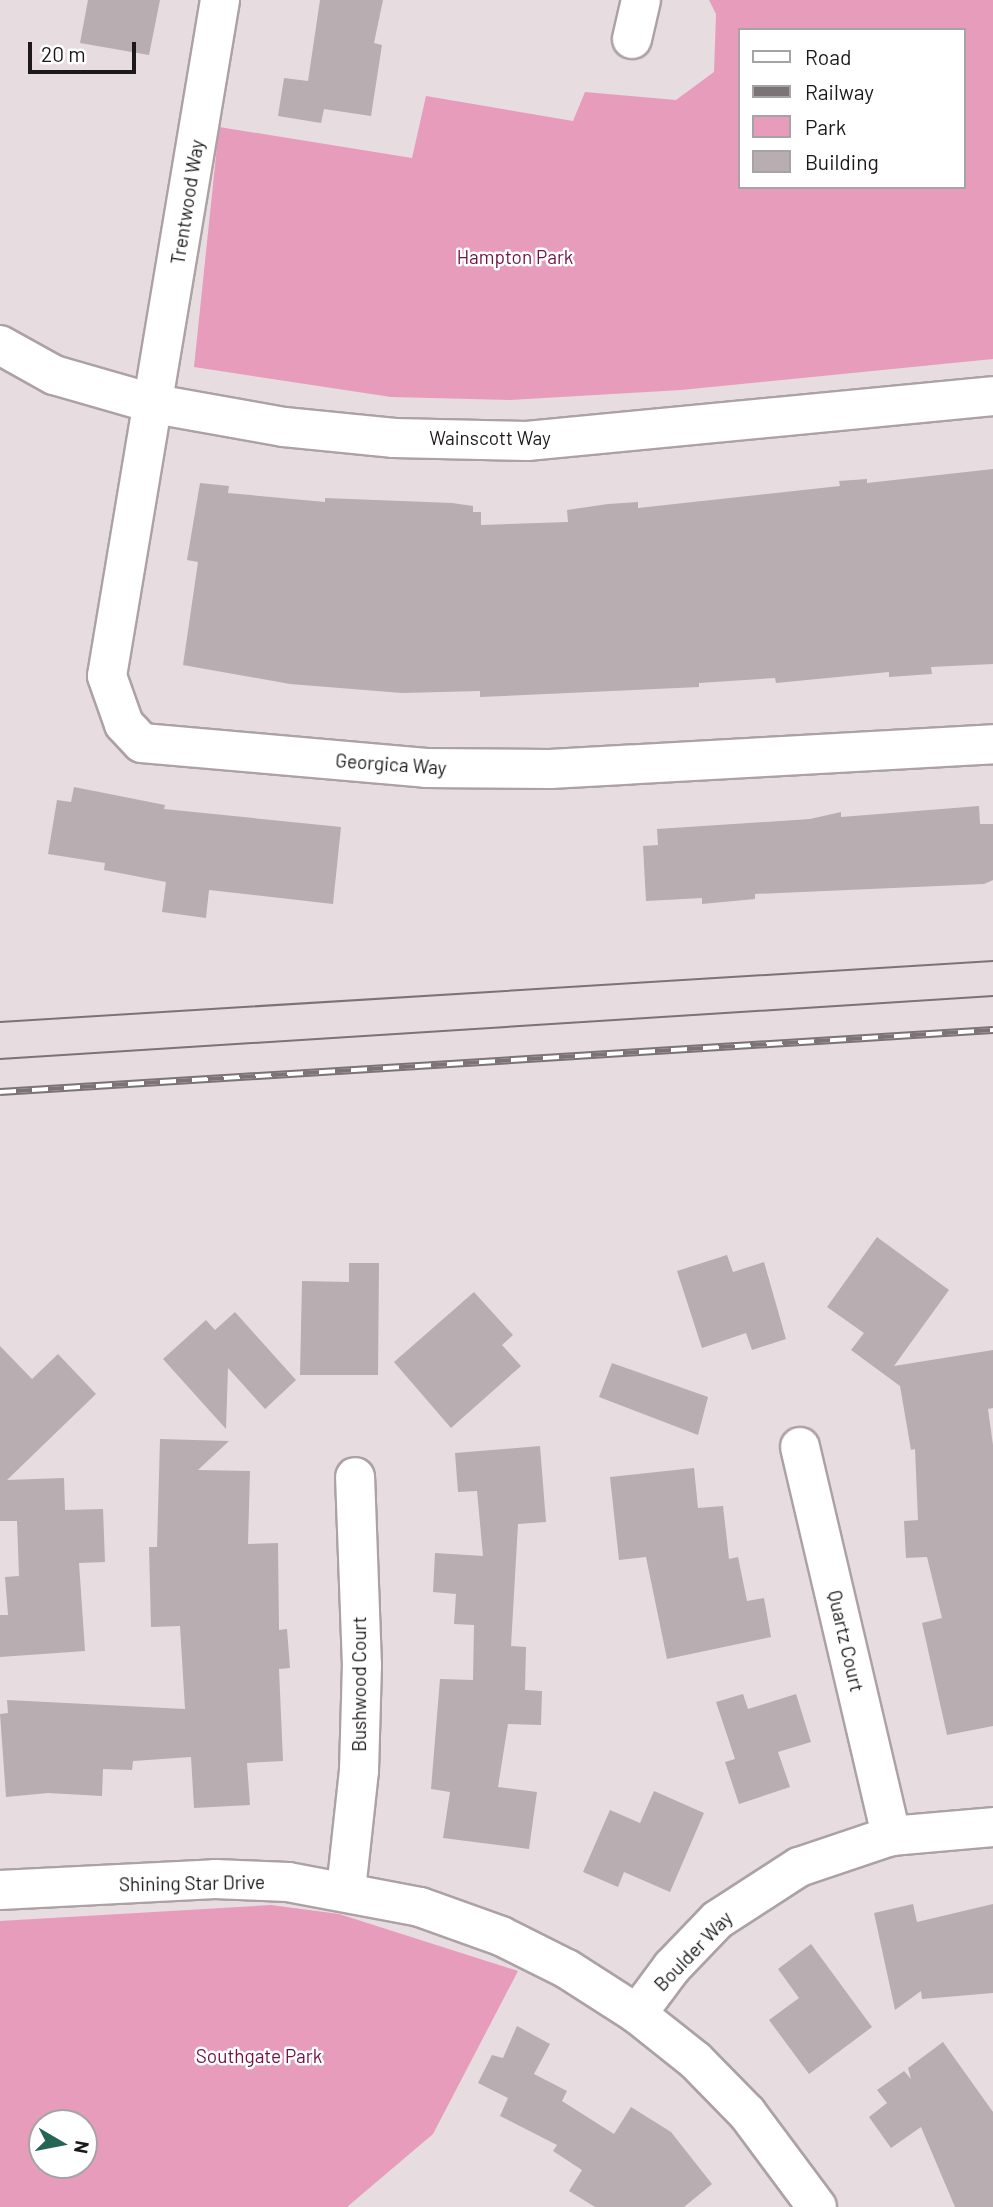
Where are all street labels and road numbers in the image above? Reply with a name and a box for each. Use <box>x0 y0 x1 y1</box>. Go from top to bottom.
street label: Trentwood Way <box>166 138 208 266</box>
street label: Wainscott Way <box>429 427 551 449</box>
street label: Georgica Way <box>335 749 447 779</box>
street label: Quartz Court <box>823 1588 869 1694</box>
street label: Bushwood Court <box>348 1616 370 1752</box>
street label: Shining Star Drive <box>119 1870 265 1896</box>
street label: Boulder Way <box>649 1906 737 1996</box>

